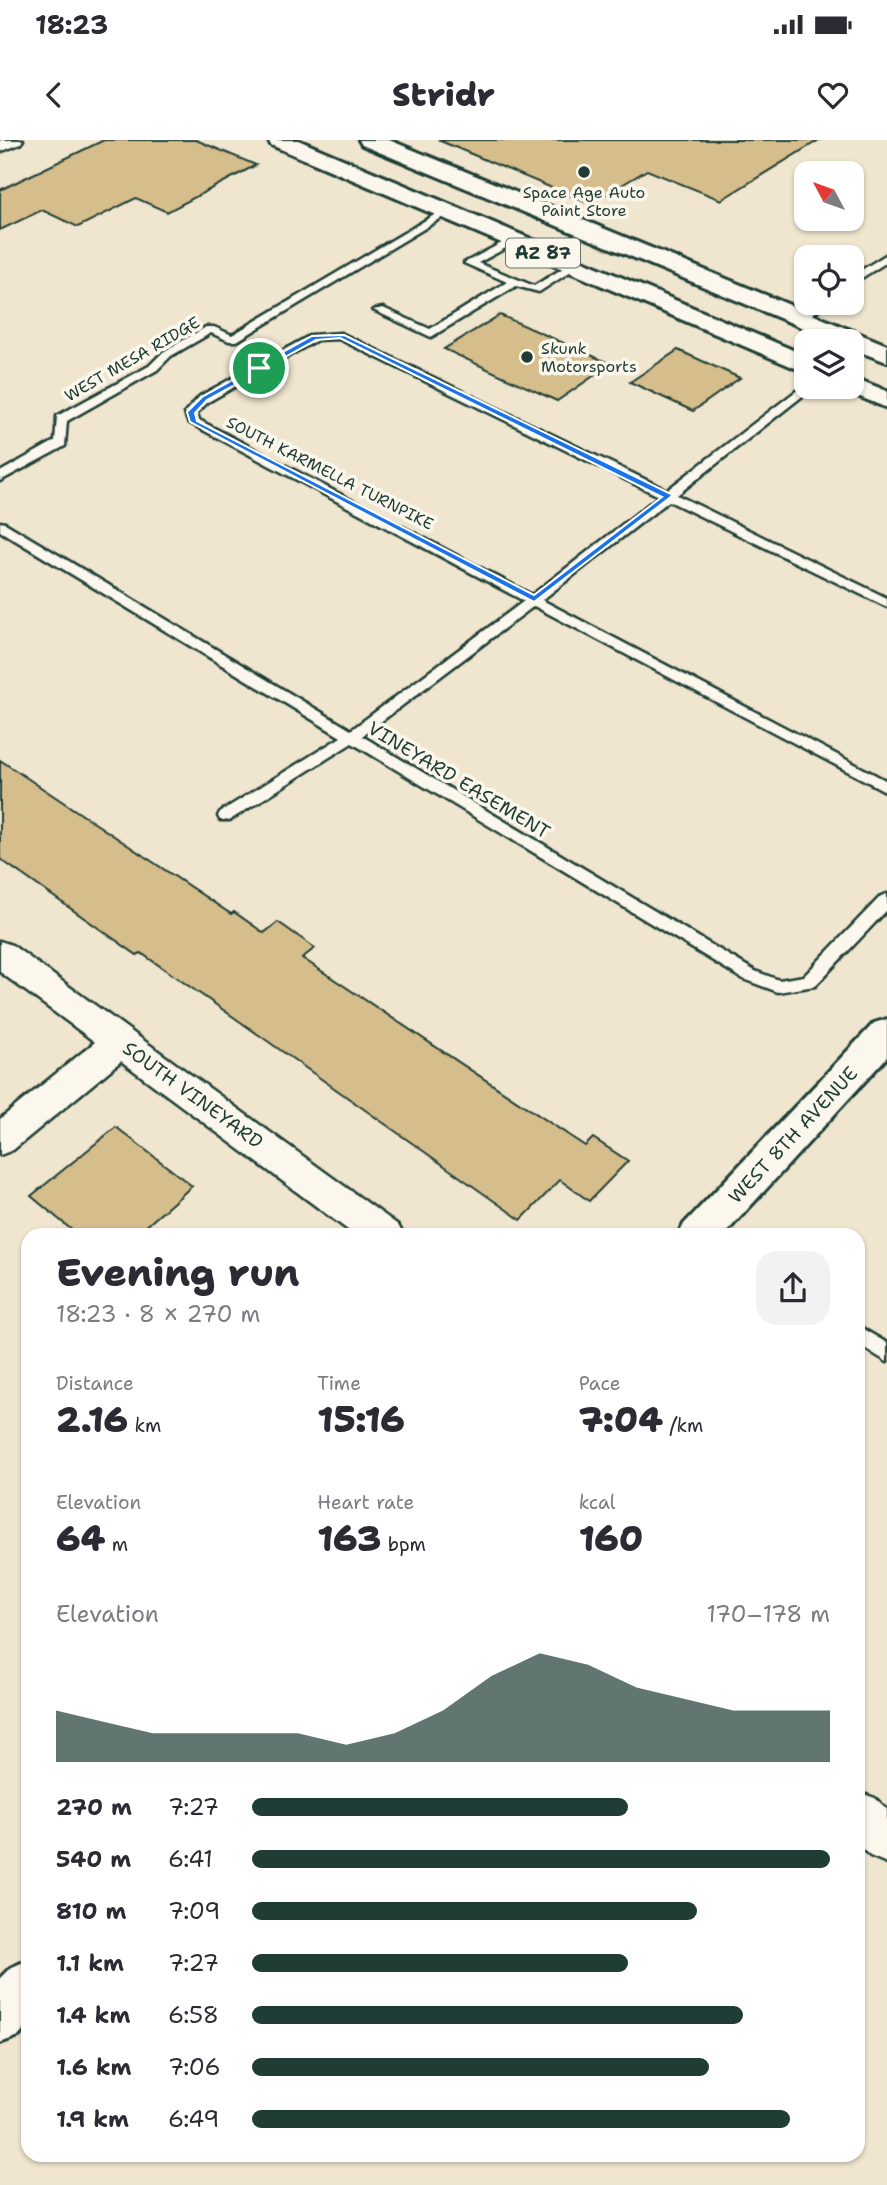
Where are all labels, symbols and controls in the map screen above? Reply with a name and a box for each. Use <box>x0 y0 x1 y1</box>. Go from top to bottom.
text: 18:23 <box>35 7 108 42</box>
text: Stridr <box>392 73 495 116</box>
icon: back <box>35 76 73 114</box>
icon: heart <box>814 76 852 114</box>
north arrow <box>794 161 864 231</box>
map controls <box>794 161 864 399</box>
marker: Space Age Auto Paint Store <box>576 164 592 180</box>
place label: Space Age Auto Paint Store <box>523 182 645 221</box>
road number: AZ 87 <box>506 238 580 268</box>
button: locate <box>794 245 864 315</box>
street label: WEST MESA RIDGE <box>61 312 203 406</box>
button: layers <box>794 329 864 399</box>
pin <box>229 338 289 398</box>
place label: Skunk Motorsports <box>541 338 637 377</box>
icon: arrive <box>240 349 278 387</box>
marker: Skunk Motorsports <box>519 349 535 365</box>
street label: SOUTH KARMELLA TURNPIKE <box>223 412 437 534</box>
street label: VINEYARD EASEMENT <box>363 716 555 845</box>
street label: SOUTH VINEYARD <box>118 1036 268 1154</box>
street label: WEST 8TH AVENUE <box>723 1061 863 1209</box>
text: Evening run <box>56 1247 299 1298</box>
button: share <box>756 1251 830 1325</box>
text: 18:23 · 8 × 270 m <box>56 1299 260 1329</box>
text: Distance <box>56 1371 134 1396</box>
text: Time <box>317 1371 361 1396</box>
text: Pace <box>579 1371 620 1396</box>
text: 2.16 <box>56 1396 128 1443</box>
text: 15:16 <box>317 1396 405 1443</box>
text: 7:04 <box>579 1396 663 1443</box>
text: km <box>128 1413 161 1438</box>
text: /km <box>663 1413 703 1438</box>
text: Elevation <box>56 1490 141 1515</box>
text: Heart rate <box>317 1490 414 1515</box>
text: kcal <box>579 1490 616 1515</box>
text: 64 <box>56 1515 105 1562</box>
text: 163 <box>317 1515 381 1562</box>
text: 160 <box>579 1515 643 1562</box>
text: m <box>105 1532 128 1557</box>
text: bpm <box>381 1532 426 1557</box>
text: Elevation <box>56 1599 159 1629</box>
text: 170–178 m <box>706 1599 830 1629</box>
text: 270 m <box>56 1792 132 1822</box>
text: 7:27 <box>168 1792 219 1822</box>
text: 540 m <box>56 1844 131 1874</box>
text: 6:41 <box>168 1844 213 1874</box>
text: 810 m <box>56 1896 126 1926</box>
text: 7:09 <box>168 1896 220 1926</box>
text: 1.1 km <box>56 1948 124 1978</box>
text: 7:27 <box>168 1948 219 1978</box>
text: 1.4 km <box>56 2000 130 2030</box>
text: 6:58 <box>168 2000 219 2030</box>
text: 1.6 km <box>56 2052 131 2082</box>
text: 7:06 <box>168 2052 221 2082</box>
text: 1.9 km <box>56 2104 129 2134</box>
text: 6:49 <box>168 2104 219 2134</box>

